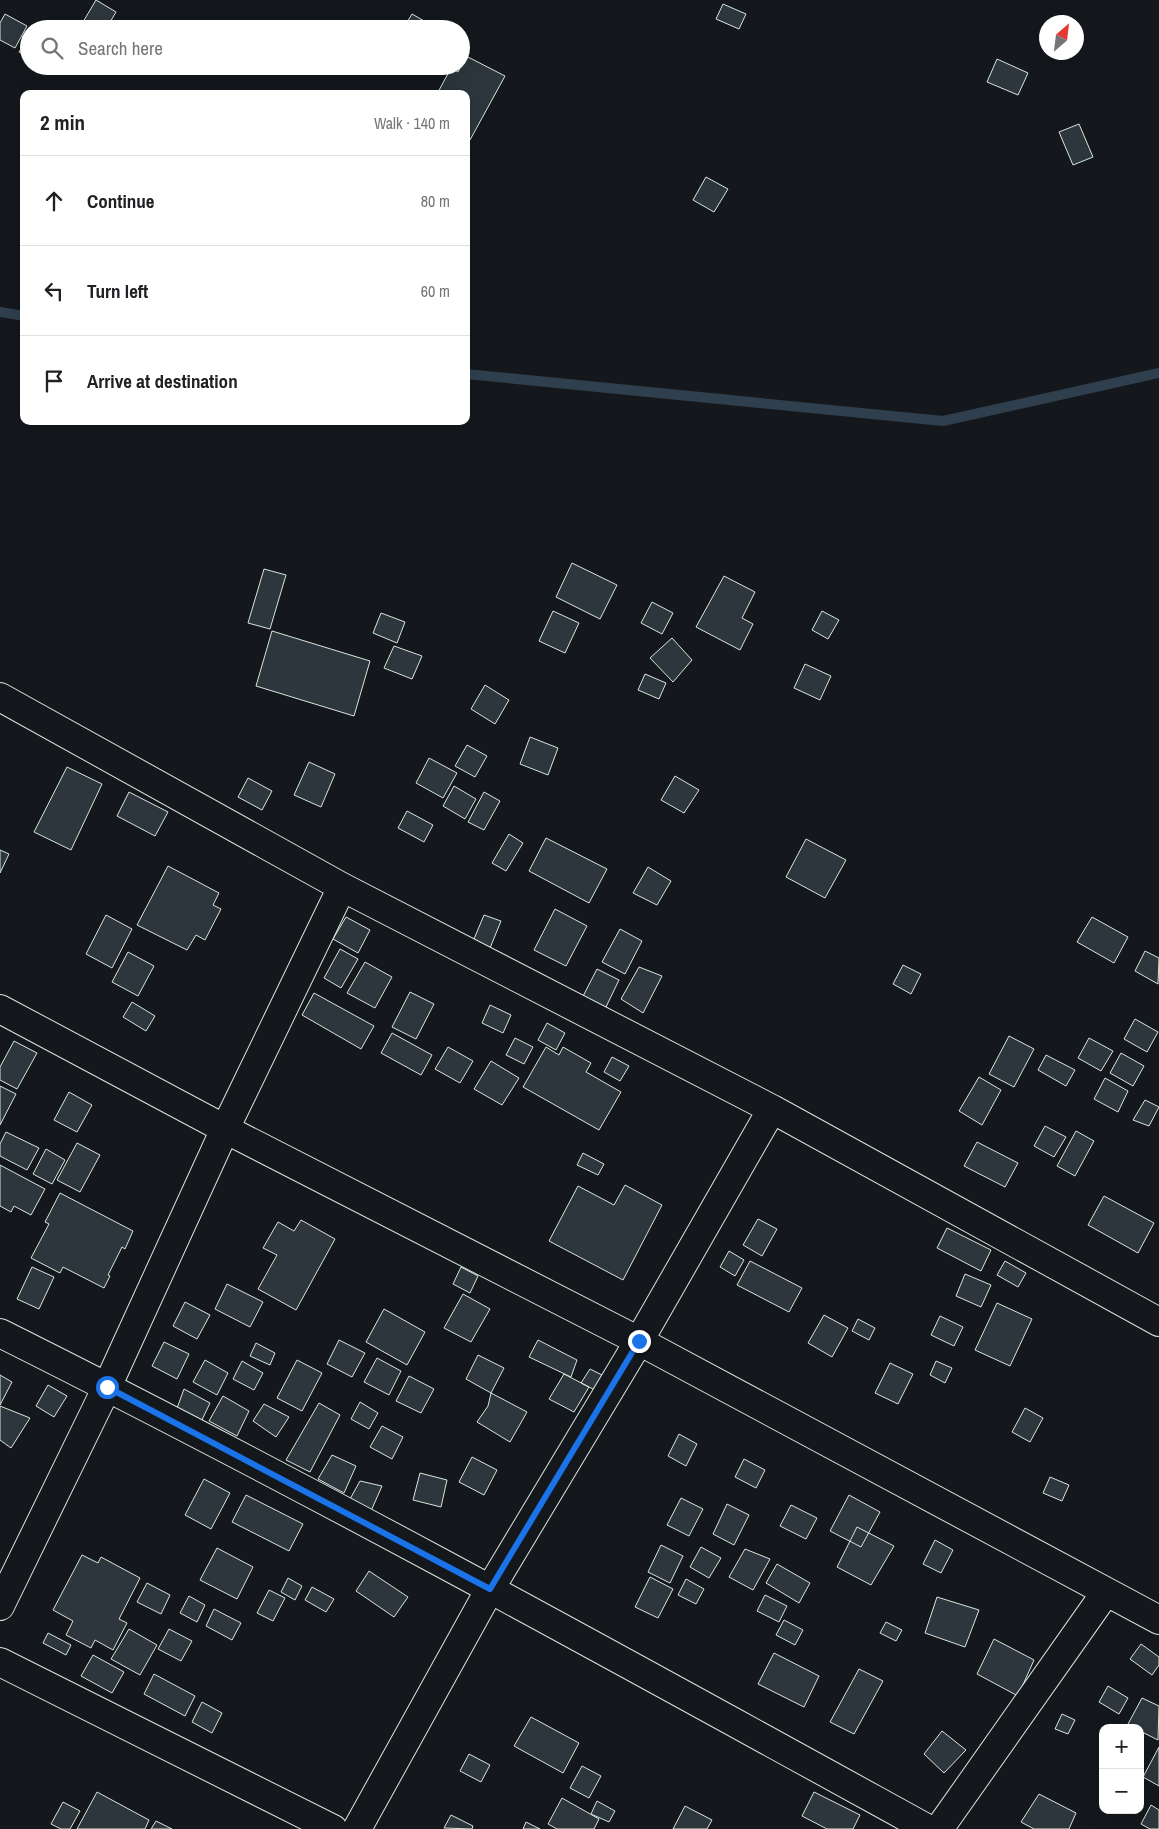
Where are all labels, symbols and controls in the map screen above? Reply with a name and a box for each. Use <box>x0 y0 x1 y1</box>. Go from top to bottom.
north arrow <box>1039 15 1084 60</box>
search box <box>20 20 470 75</box>
icon: search <box>38 34 66 62</box>
text: Search here <box>78 35 163 61</box>
text: 2 min <box>40 108 85 137</box>
text: Walk · 140 m <box>374 112 450 134</box>
icon: ahead <box>40 187 68 215</box>
text: Continue <box>87 188 155 214</box>
text: 80 m <box>421 190 450 212</box>
icon: left <box>40 277 68 305</box>
text: Turn left <box>87 278 148 304</box>
text: 60 m <box>421 280 450 302</box>
icon: arrive <box>40 367 68 395</box>
text: Arrive at destination <box>87 368 238 394</box>
route end <box>628 1330 651 1353</box>
route start <box>96 1376 119 1399</box>
map controls <box>1099 1724 1144 1814</box>
button: + <box>1099 1724 1144 1769</box>
button: − <box>1099 1769 1144 1814</box>

